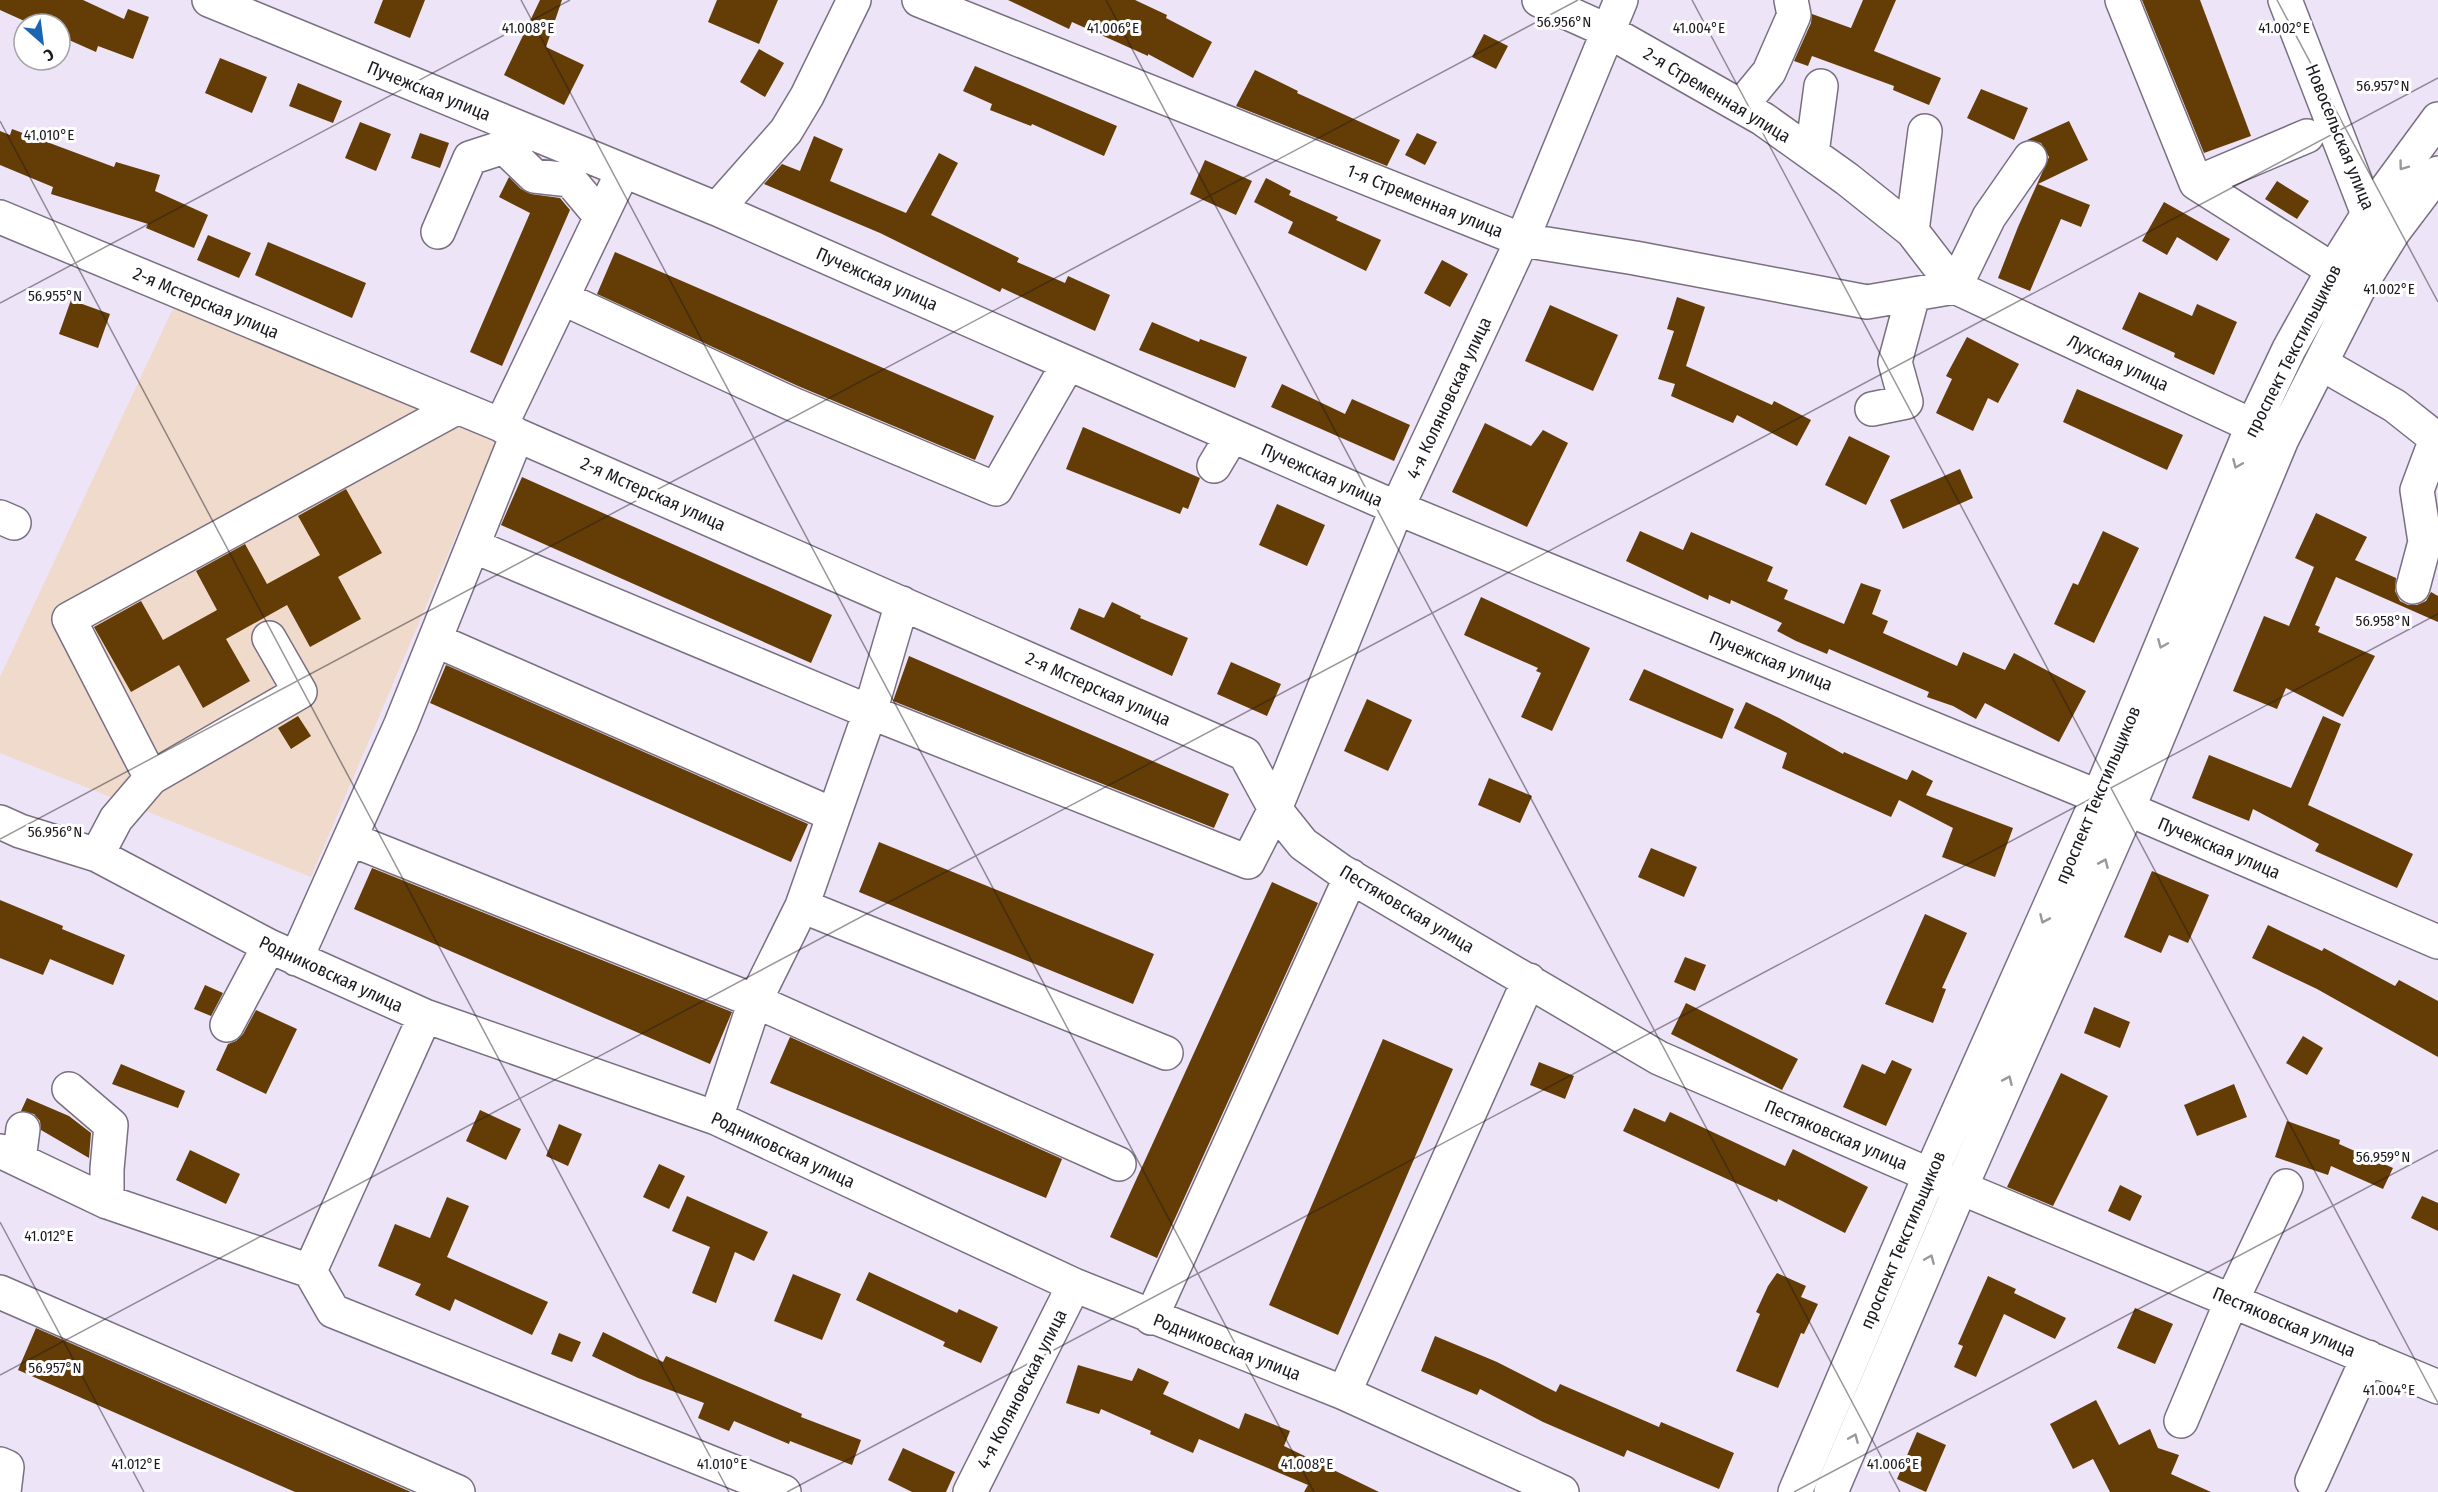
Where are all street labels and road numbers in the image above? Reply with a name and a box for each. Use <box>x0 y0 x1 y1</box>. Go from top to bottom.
street label: 2-я Стременная улица <box>1639 42 1795 148</box>
street label: Пучежская улица <box>364 56 494 126</box>
street label: Новосельская улица <box>2301 61 2379 213</box>
street label: 1-я Стременная улица <box>1344 160 1507 242</box>
street label: Пучежская улица <box>813 242 941 316</box>
street label: проспект Текстильщиков <box>2240 261 2346 441</box>
street label: 2-я Мстерская улица <box>130 262 282 344</box>
street label: 4-я Коляновская улица <box>1402 313 1496 482</box>
street label: Лухская улица <box>2064 330 2172 396</box>
street label: Пучежская улица <box>1258 438 1386 512</box>
street label: 2-я Мстерская улица <box>577 452 729 536</box>
street label: Пучежская улица <box>1706 626 1836 696</box>
street label: 2-я Мстерская улица <box>1022 647 1174 731</box>
street label: проспект Текстильщиков <box>2051 703 2145 887</box>
street label: Пучежская улица <box>2154 812 2284 884</box>
street label: Пестяковская улица <box>1336 860 1478 958</box>
street label: Родниковская улица <box>256 931 407 1017</box>
street label: Пестяковская улица <box>1761 1095 1911 1175</box>
street label: Родниковская улица <box>708 1107 859 1193</box>
street label: проспект Текстильщиков <box>1856 1148 1950 1332</box>
street label: Пестяковская улица <box>2209 1282 2359 1362</box>
street label: 4-я Коляновская улица <box>972 1305 1072 1472</box>
street label: Родниковская улица <box>1150 1309 1304 1385</box>

